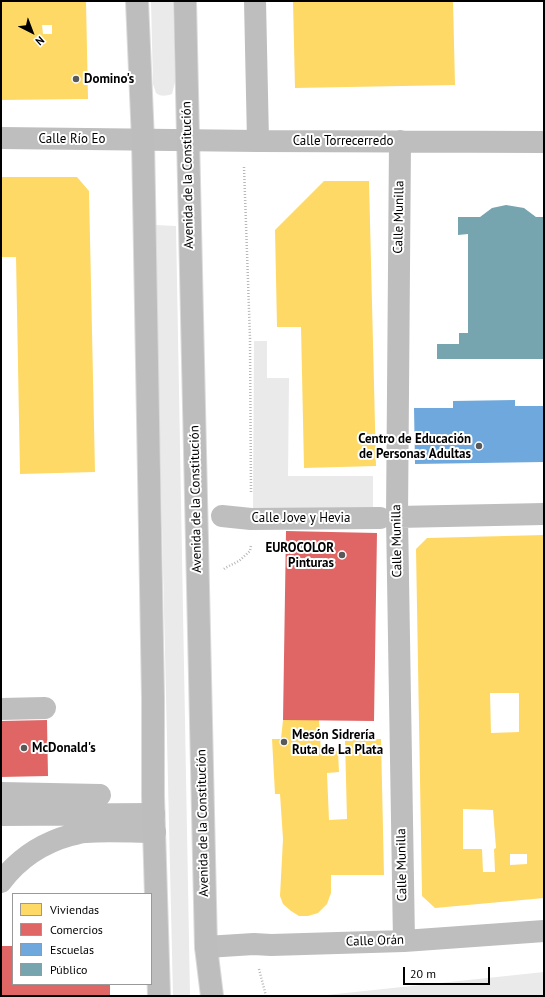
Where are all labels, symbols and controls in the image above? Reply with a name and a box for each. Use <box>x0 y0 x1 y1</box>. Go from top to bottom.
north arrow <box>12 12 52 52</box>
text: N <box>33 33 47 49</box>
place label: Domino's <box>84 71 134 87</box>
marker: Domino's <box>71 74 81 84</box>
street label: Avenida de la Constitución <box>179 101 197 249</box>
street label: Calle Río Eo <box>39 131 105 147</box>
street label: Calle Torrecerredo <box>293 133 393 149</box>
street label: Calle Munilla <box>391 180 407 254</box>
street label: Avenida de la Constitución <box>187 425 205 573</box>
place label: Centro de Educación de Personas Adultas <box>358 431 471 462</box>
marker: Centro de Educación de Personas Adultas <box>474 441 484 451</box>
street label: Calle Munilla <box>389 504 405 578</box>
street label: Calle Jove y Hevia <box>252 510 350 526</box>
place label: EUROCOLOR Pinturas <box>265 540 334 571</box>
marker: EUROCOLOR Pinturas <box>337 550 347 560</box>
place label: Mesón Sidrería Ruta de La Plata <box>292 727 383 758</box>
marker: Mesón Sidrería Ruta de La Plata <box>279 737 289 747</box>
place label: McDonald's <box>32 740 96 756</box>
marker: McDonald's <box>19 743 29 753</box>
street label: Avenida de la Constitución <box>194 749 212 897</box>
street label: Calle Munilla <box>394 828 410 902</box>
legend <box>12 893 152 985</box>
text: Viviendas <box>50 902 99 917</box>
text: Comercios <box>50 922 103 937</box>
street label: Calle Orán <box>346 932 404 950</box>
text: Escuelas <box>50 942 94 957</box>
scale bar <box>405 959 492 985</box>
text: Público <box>50 962 88 977</box>
text: 20 m <box>410 966 436 981</box>

